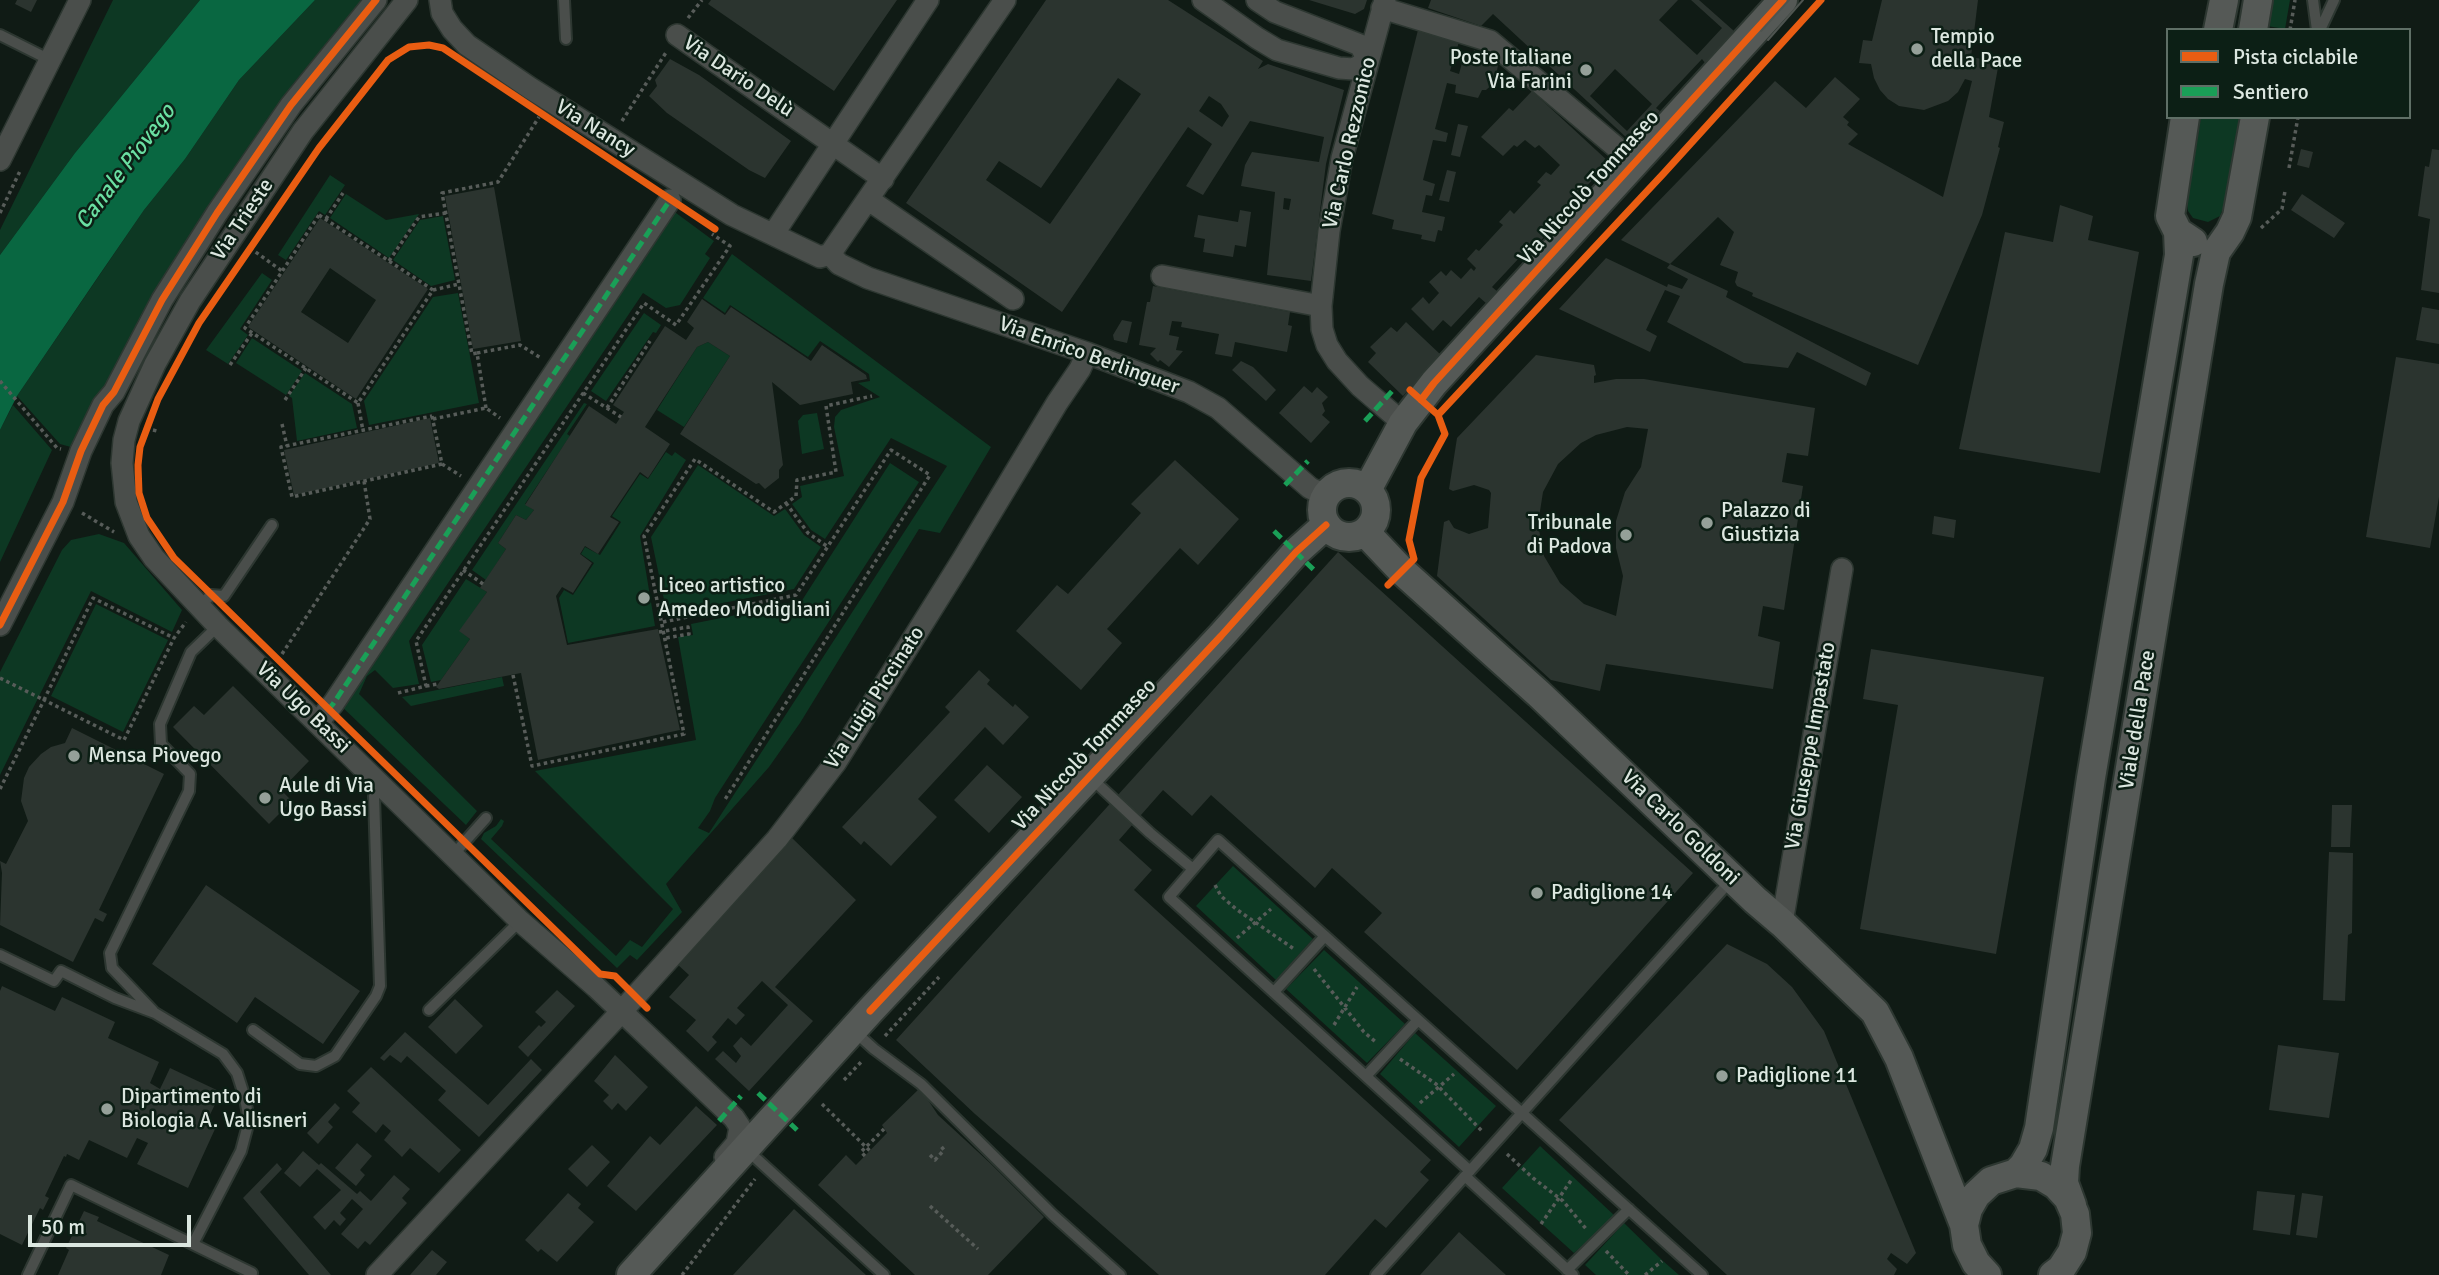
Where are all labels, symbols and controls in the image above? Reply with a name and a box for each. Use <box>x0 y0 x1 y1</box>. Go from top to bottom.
place label: Tempio della Pace <box>1931 24 2022 74</box>
legend <box>2166 28 2411 119</box>
street label: Via Dario Delù <box>678 31 798 123</box>
marker: Tempio della Pace <box>1909 41 1925 57</box>
text: Pista ciclabile <box>2233 44 2358 70</box>
place label: Poste Italiane Via Farini <box>1450 45 1572 95</box>
street label: Via Carlo Rezzonico <box>1318 55 1382 231</box>
marker: Poste Italiane Via Farini <box>1578 62 1594 78</box>
text: Sentiero <box>2233 79 2309 105</box>
street label: Via Nancy <box>551 95 639 163</box>
water label: Canale Piovego <box>70 99 182 235</box>
street label: Via Niccolò Tommaseo <box>1513 106 1665 270</box>
street label: Via Trieste <box>206 174 280 266</box>
street label: Via Enrico Berlinguer <box>995 312 1183 400</box>
place label: Palazzo di Giustizia <box>1721 498 1811 548</box>
place label: Tribunale di Padova <box>1527 510 1612 560</box>
marker: Palazzo di Giustizia <box>1699 515 1715 531</box>
marker: Tribunale di Padova <box>1618 527 1634 543</box>
place label: Liceo artistico Amedeo Modigliani <box>658 573 831 623</box>
marker: Liceo artistico Amedeo Modigliani <box>636 590 652 606</box>
street label: Via Luigi Piccinato <box>819 622 931 774</box>
street label: Via Giuseppe Impastato <box>1780 640 1842 852</box>
street label: Viale della Pace <box>2115 648 2161 792</box>
street label: Via Ugo Bassi <box>251 657 355 759</box>
street label: Via Niccolò Tommaseo <box>1008 674 1162 836</box>
place label: Mensa Piovego <box>88 743 221 769</box>
marker: Mensa Piovego <box>66 748 82 764</box>
street label: Via Carlo Goldoni <box>1615 765 1745 891</box>
place label: Aule di Via Ugo Bassi <box>279 773 374 823</box>
marker: Aule di Via Ugo Bassi <box>257 790 273 806</box>
place label: Padiglione 14 <box>1551 880 1673 906</box>
marker: Padiglione 14 <box>1529 885 1545 901</box>
place label: Padiglione 11 <box>1736 1063 1858 1089</box>
marker: Padiglione 11 <box>1714 1068 1730 1084</box>
place label: Dipartimento di Biologia A. Vallisneri <box>121 1084 307 1134</box>
marker: Dipartimento di Biologia A. Vallisneri <box>99 1101 115 1117</box>
scale bar <box>32 1202 194 1246</box>
text: 50 m <box>41 1214 85 1240</box>

